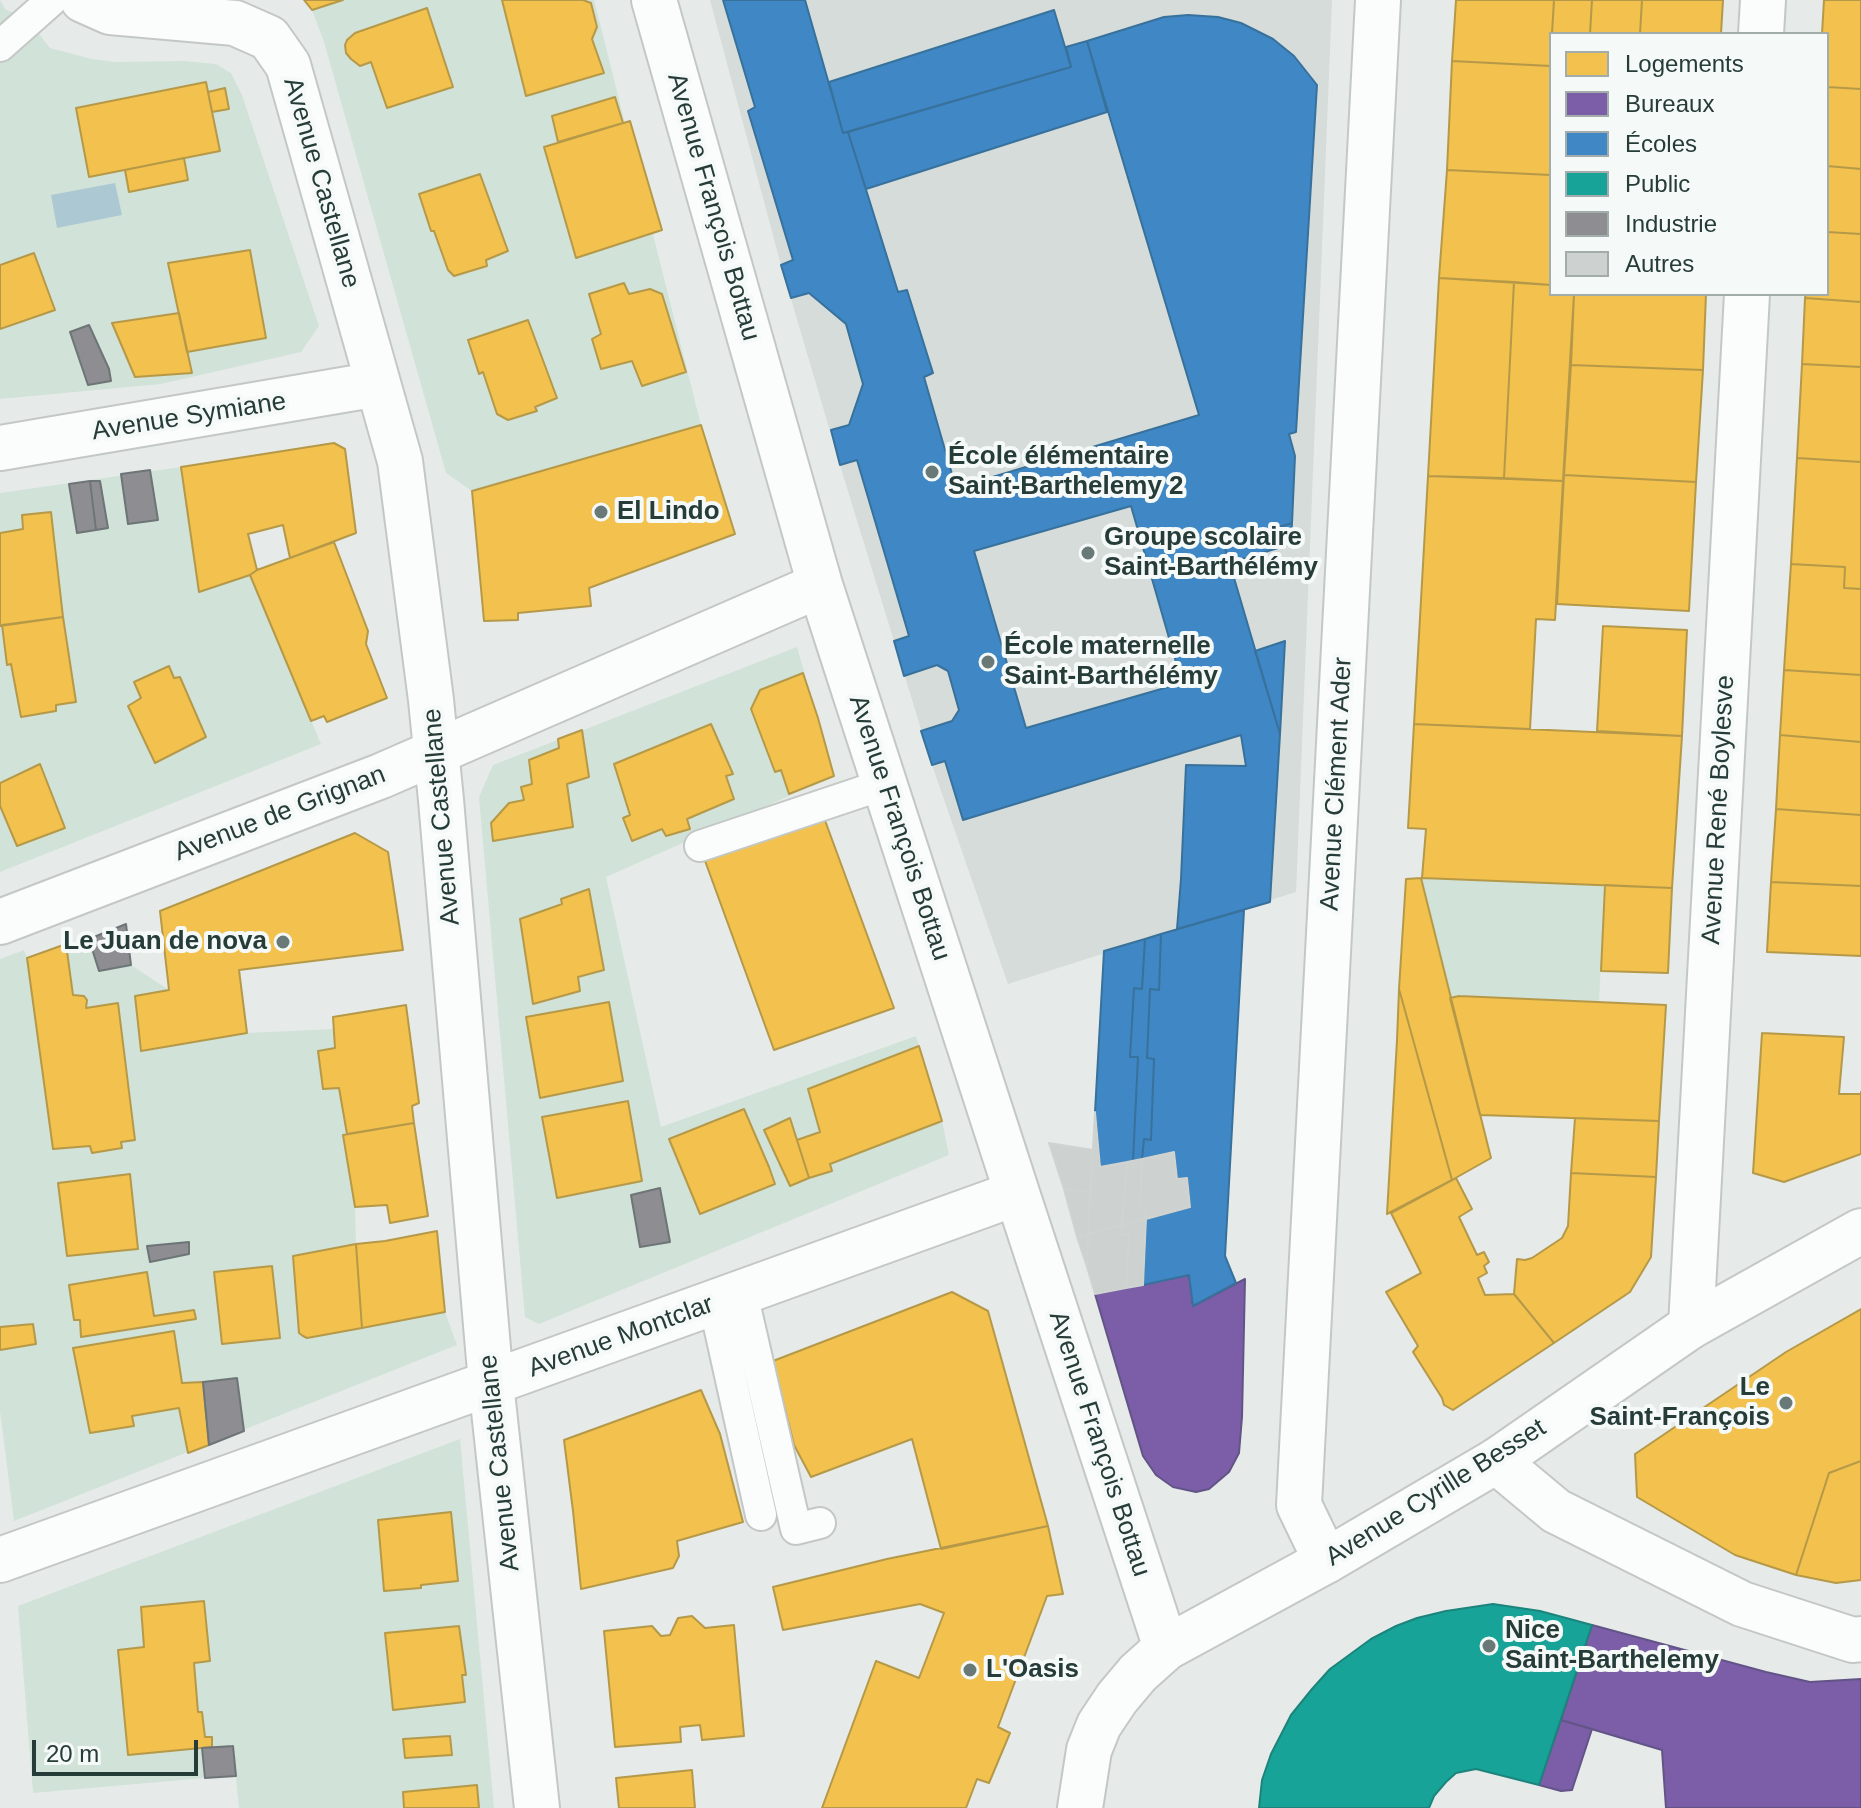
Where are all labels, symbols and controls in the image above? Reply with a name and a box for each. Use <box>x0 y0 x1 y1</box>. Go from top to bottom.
legend <box>1549 32 1829 296</box>
text: Logements <box>1625 50 1744 77</box>
street label: Avenue François Bottau <box>660 70 766 344</box>
street label: Avenue Castellane <box>276 74 366 292</box>
text: Bureaux <box>1625 90 1714 117</box>
text: Écoles <box>1625 130 1697 157</box>
text: Public <box>1625 170 1690 197</box>
text: Industrie <box>1625 210 1717 237</box>
text: Autres <box>1625 250 1694 277</box>
street label: Avenue Symiane <box>90 386 288 448</box>
place label: École élémentaire Saint-Barthelemy 2 <box>948 441 1184 502</box>
marker: École élémentaire Saint-Barthelemy 2 <box>923 463 941 481</box>
place label: El Lindo <box>617 496 720 528</box>
marker: El Lindo <box>592 503 610 521</box>
place label: Groupe scolaire Saint-Barthélémy <box>1104 522 1318 584</box>
marker: Groupe scolaire Saint-Barthélémy <box>1079 544 1097 562</box>
place label: École maternelle Saint-Barthélémy <box>1004 631 1218 692</box>
marker: École maternelle Saint-Barthélémy <box>979 653 997 671</box>
street label: Avenue Clément Ader <box>1315 656 1359 912</box>
street label: Avenue René Boylesve <box>1696 674 1742 946</box>
street label: Avenue François Bottau <box>841 691 957 965</box>
street label: Avenue Castellane <box>417 707 467 927</box>
street label: Avenue de Grignan <box>170 759 390 869</box>
place label: Le Juan de nova <box>63 926 267 958</box>
marker: Le Juan de nova <box>274 933 292 951</box>
street label: Avenue Montclar <box>524 1289 718 1385</box>
street label: Avenue François Bottau <box>1041 1307 1157 1581</box>
street label: Avenue Castellane <box>473 1353 527 1573</box>
place label: Le Saint-François <box>1589 1372 1770 1434</box>
marker: Le Saint-François <box>1777 1394 1795 1412</box>
street label: Avenue Cyrille Besset <box>1320 1413 1552 1573</box>
place label: Nice Saint-Barthelemy <box>1505 1615 1719 1676</box>
marker: Nice Saint-Barthelemy <box>1480 1637 1498 1655</box>
place label: L'Oasis <box>986 1654 1079 1686</box>
marker: L'Oasis <box>961 1661 979 1679</box>
scale bar <box>36 1724 202 1774</box>
text: 20 m <box>46 1740 99 1767</box>

